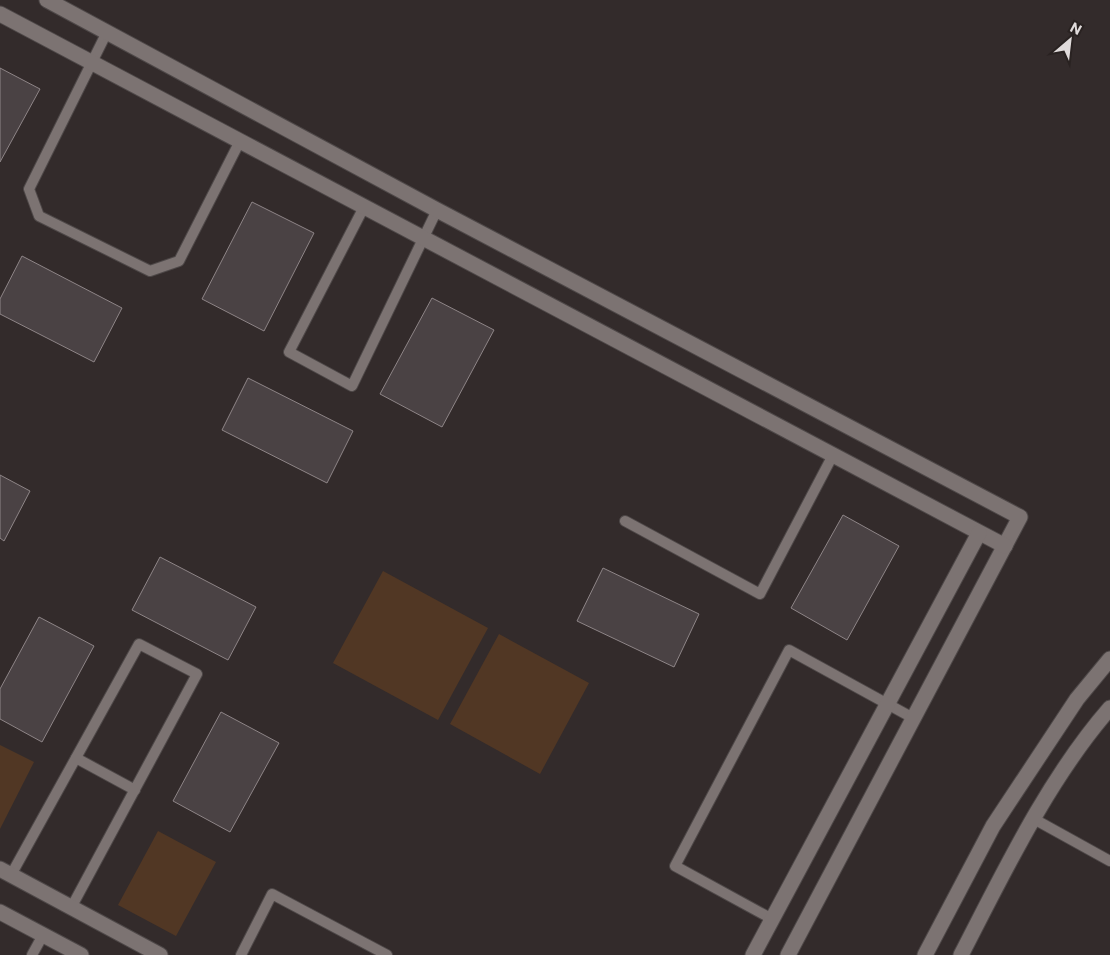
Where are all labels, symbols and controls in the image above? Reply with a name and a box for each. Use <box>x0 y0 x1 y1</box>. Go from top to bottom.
north arrow <box>1045 15 1095 65</box>
text: N <box>1068 18 1085 38</box>

